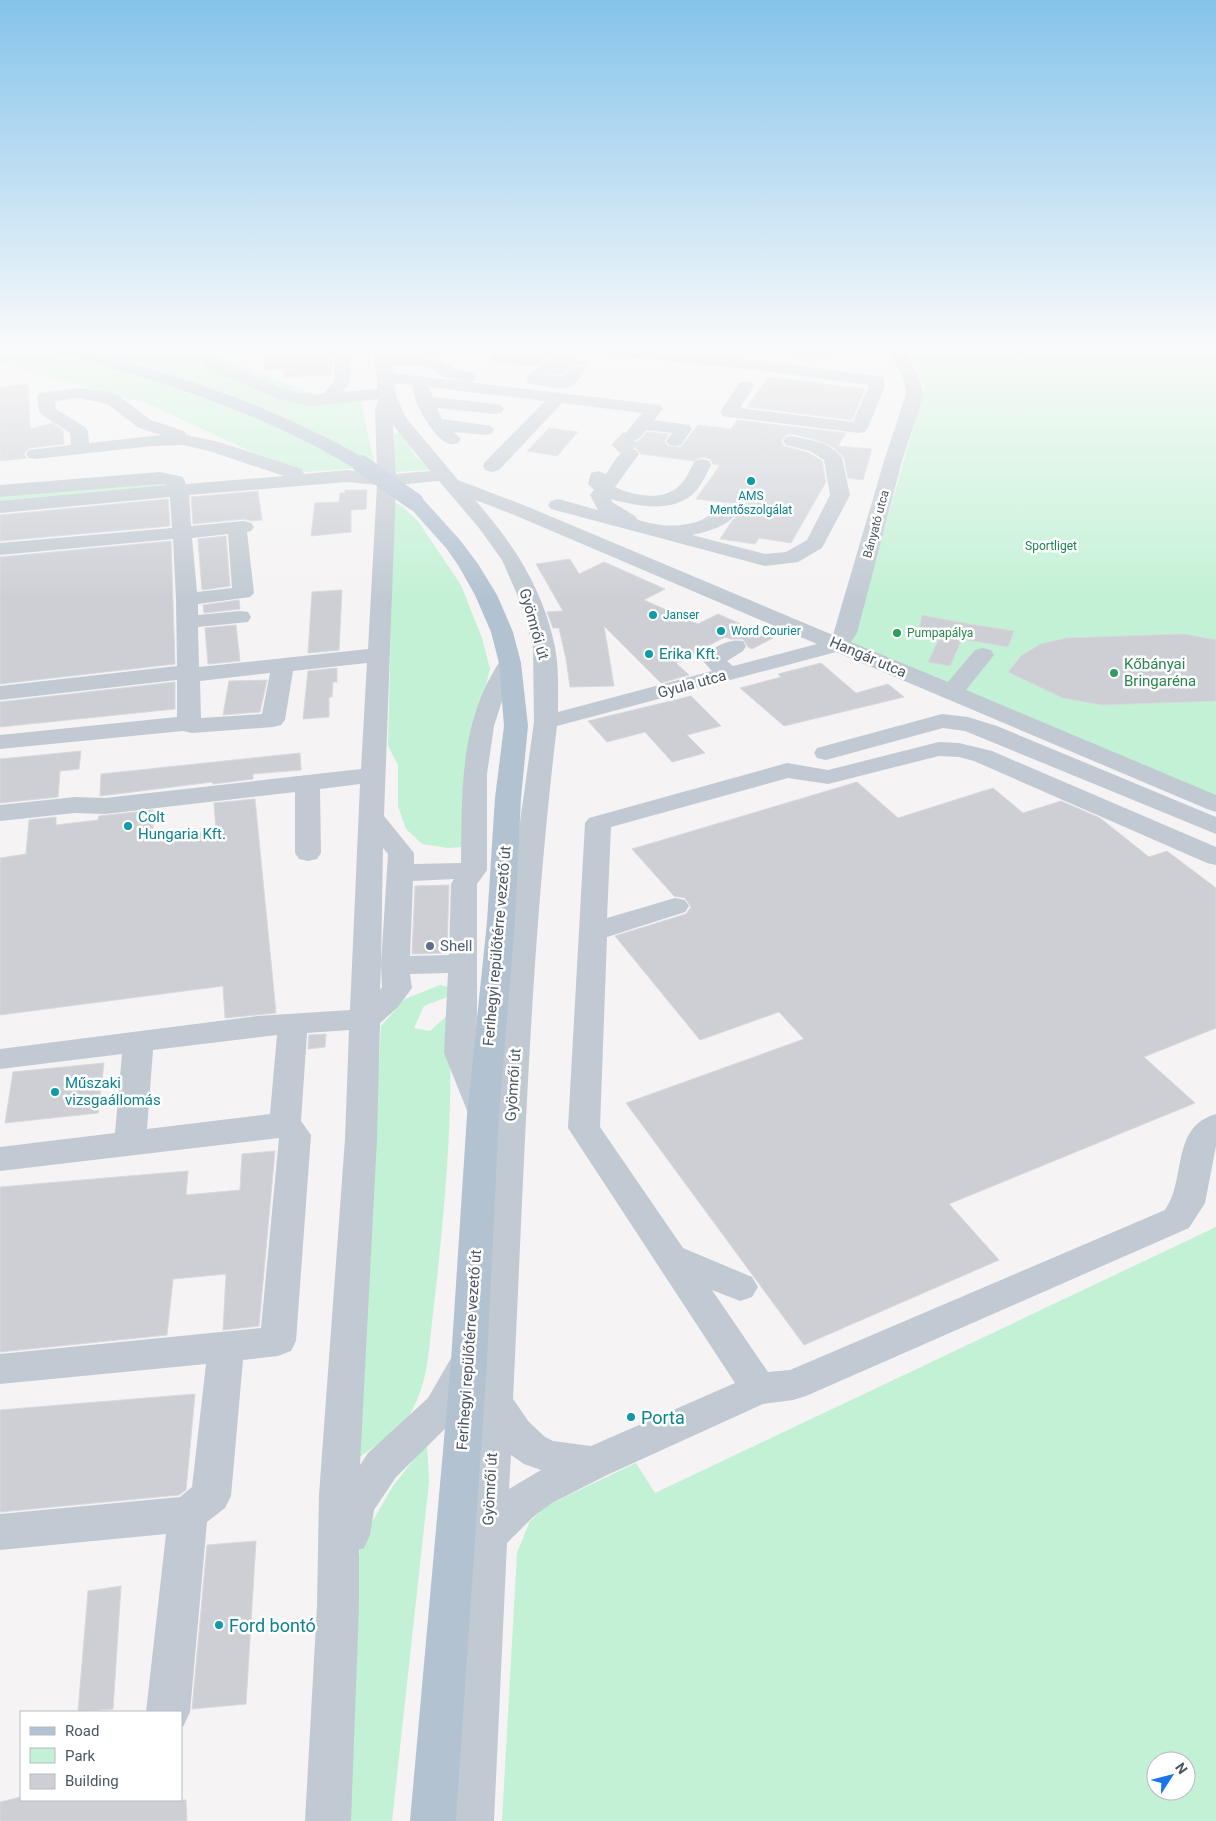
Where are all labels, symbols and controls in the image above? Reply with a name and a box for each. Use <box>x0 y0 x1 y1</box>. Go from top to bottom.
marker: AMS Mentőszolgálat <box>745 475 757 487</box>
place label: AMS Mentőszolgálat <box>710 489 792 517</box>
street label: Bányató utca <box>860 489 892 559</box>
park label: Sportliget <box>1025 539 1077 553</box>
street label: Gyömrői út <box>515 586 553 662</box>
place label: Janser <box>663 608 699 622</box>
marker: Janser <box>647 609 659 621</box>
place label: Word Courier <box>731 624 801 638</box>
marker: Word Courier <box>715 625 727 637</box>
place label: Pumpapálya <box>907 626 973 640</box>
marker: Pumpapálya <box>891 627 903 639</box>
street label: Hangár utca <box>827 633 909 681</box>
place label: Erika Kft. <box>659 645 719 663</box>
marker: Erika Kft. <box>643 648 655 660</box>
place label: Kőbányai Bringaréna <box>1124 655 1196 690</box>
street label: Gyula utca <box>656 666 728 702</box>
marker: Kőbányai Bringaréna <box>1108 667 1120 679</box>
place label: Colt Hungaria Kft. <box>138 808 226 843</box>
marker: Colt Hungaria Kft. <box>122 820 134 832</box>
street label: Ferihegyi repülőtérre vezető út <box>479 845 515 1047</box>
place label: Shell <box>440 937 472 955</box>
marker: Shell <box>424 940 436 952</box>
street label: Gyömrői út <box>501 1048 525 1122</box>
place label: Műszaki vizsgaállomás <box>65 1074 161 1109</box>
marker: Műszaki vizsgaállomás <box>49 1086 61 1098</box>
street label: Ferihegyi repülőtérre vezető út <box>453 1249 485 1451</box>
place label: Porta <box>641 1407 685 1428</box>
marker: Porta <box>625 1411 637 1423</box>
street label: Gyömrői út <box>479 1452 501 1526</box>
place label: Ford bontó <box>229 1615 316 1636</box>
marker: Ford bontó <box>213 1619 225 1631</box>
legend <box>20 1711 182 1801</box>
text: Road <box>65 1722 99 1740</box>
text: Park <box>65 1747 96 1765</box>
north arrow <box>1146 1751 1196 1801</box>
text: N <box>1172 1760 1191 1777</box>
text: Building <box>65 1772 119 1790</box>

